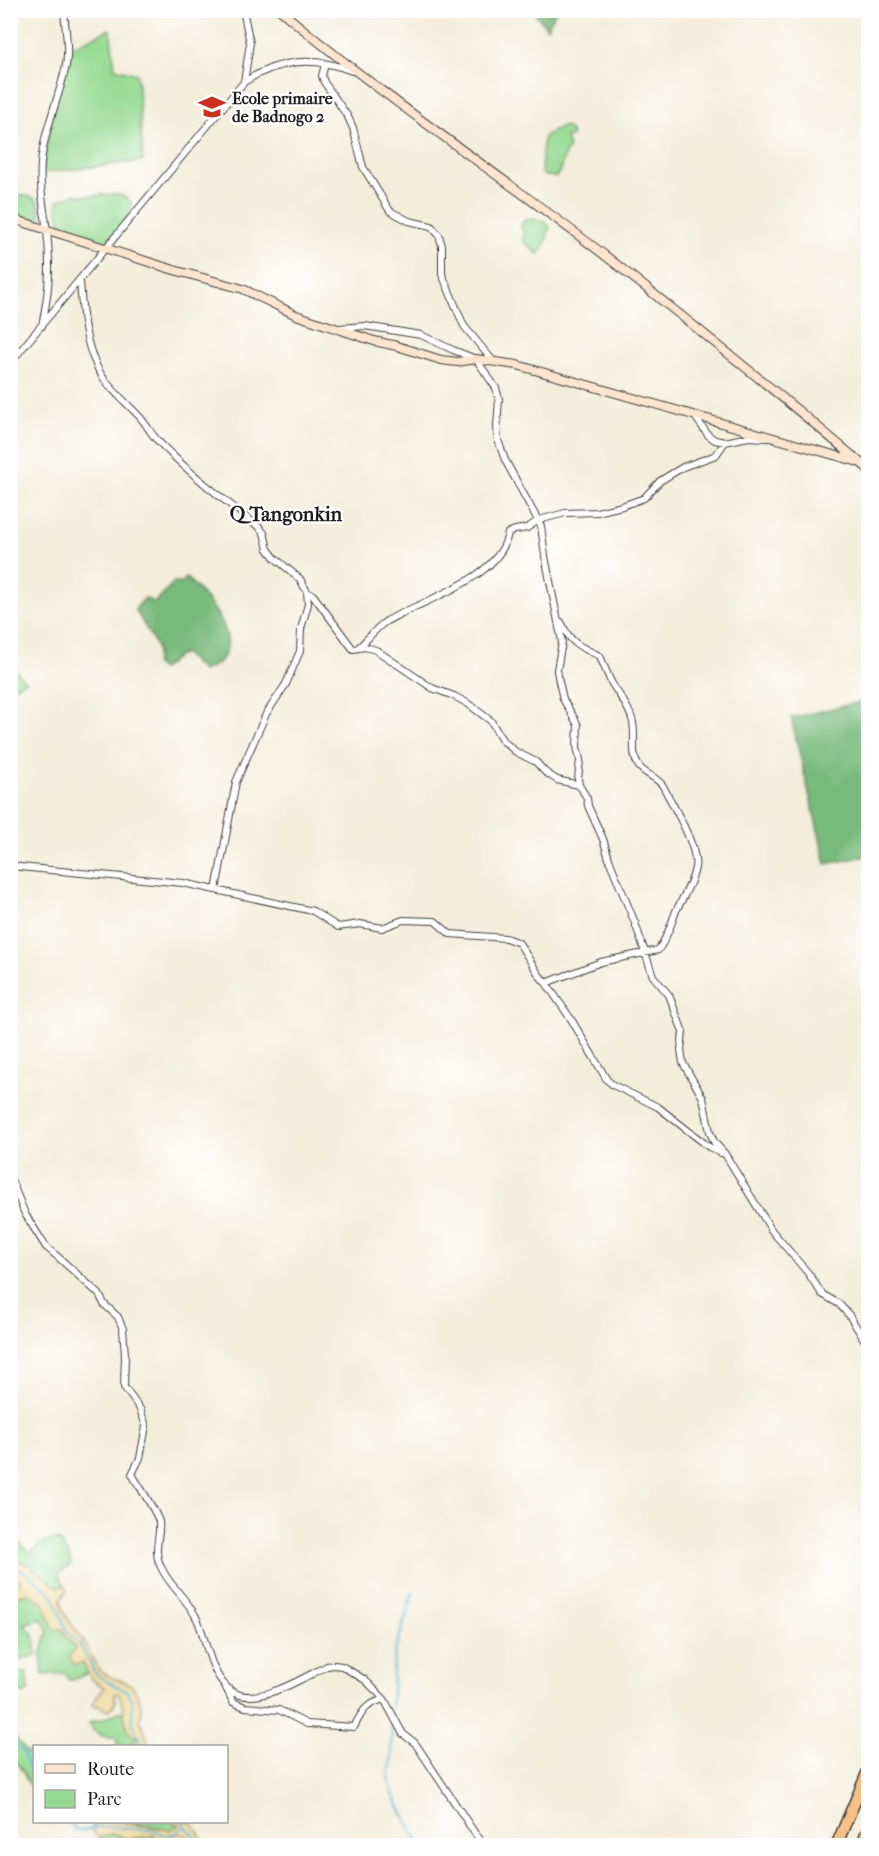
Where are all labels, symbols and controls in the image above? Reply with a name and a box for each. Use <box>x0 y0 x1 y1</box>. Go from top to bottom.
place label: Ecole primaire de Badnogo 2 <box>232 89 333 127</box>
school or university icon: Ecole primaire de Badnogo 2 <box>197 92 227 122</box>
district label: Q Tangonkin <box>230 503 343 526</box>
legend <box>33 1745 228 1823</box>
text: Route <box>87 1759 134 1780</box>
text: Parc <box>87 1789 122 1810</box>

